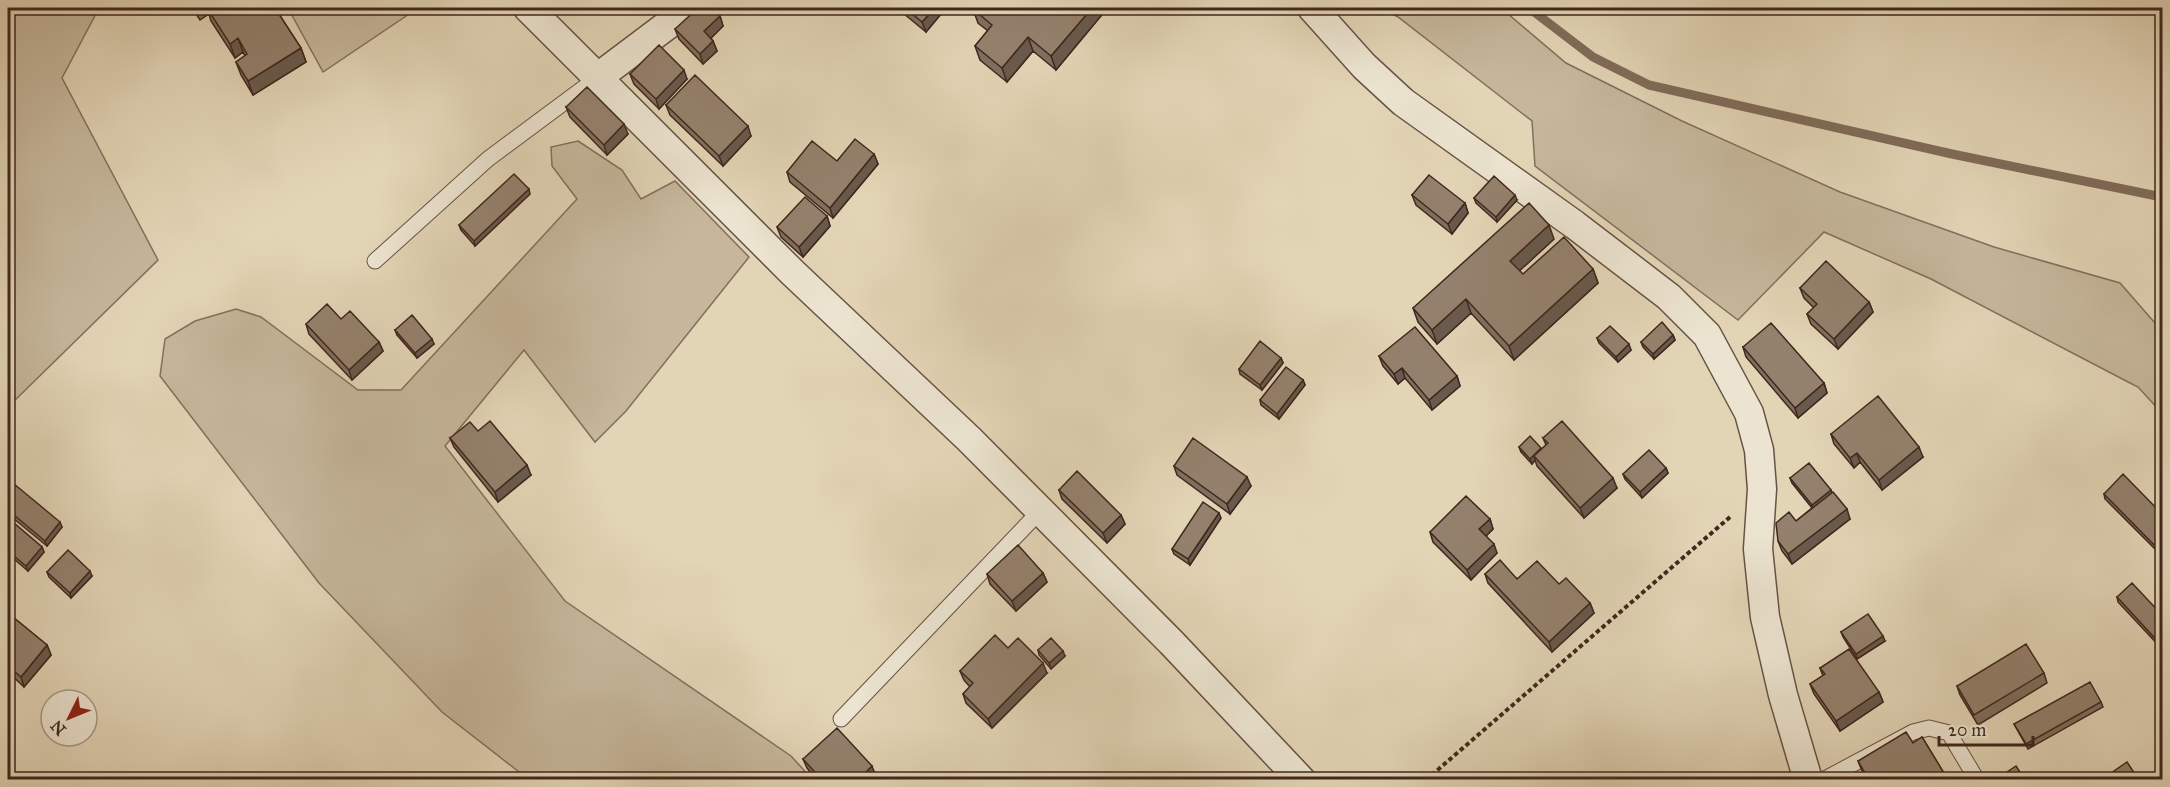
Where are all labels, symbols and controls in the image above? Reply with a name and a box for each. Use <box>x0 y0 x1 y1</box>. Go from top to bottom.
north arrow <box>39 688 99 748</box>
scale bar <box>1939 709 2034 747</box>
text: N <box>47 716 70 739</box>
text: 20 m <box>1948 719 1986 741</box>

